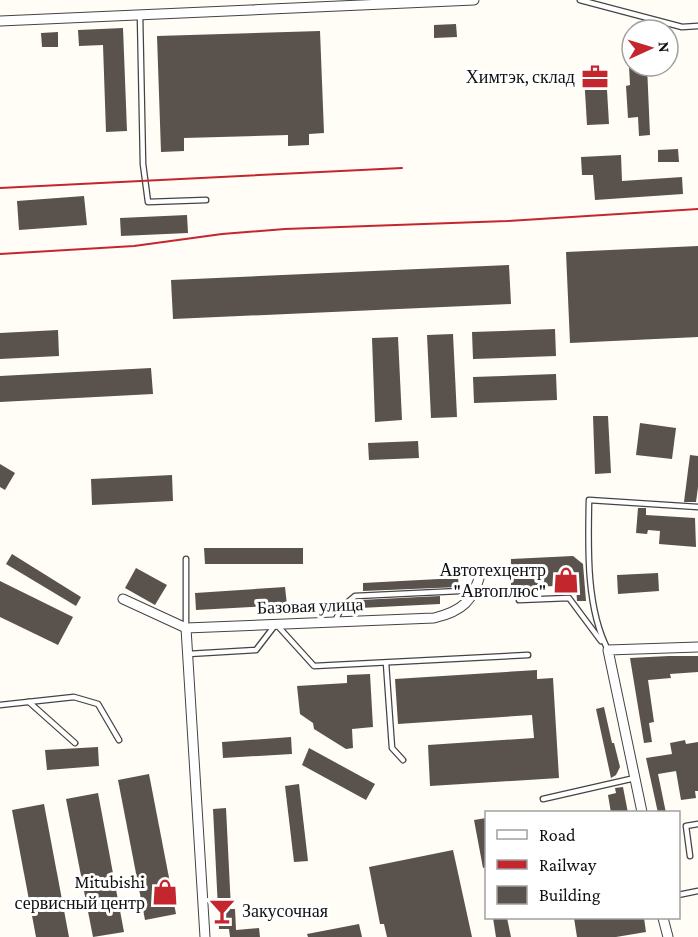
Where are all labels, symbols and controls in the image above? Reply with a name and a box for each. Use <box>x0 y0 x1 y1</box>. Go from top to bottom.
north arrow <box>620 18 680 78</box>
text: N <box>656 41 673 53</box>
office icon: Химтэк, склад <box>580 62 610 92</box>
place label: Химтэк, склад <box>466 67 575 87</box>
place label: Автотехцентр "Автоплюс" <box>440 560 546 601</box>
shop icon: Автотехцентр "Автоплюс" <box>551 565 581 595</box>
street label: Базовая улица <box>256 594 364 618</box>
legend <box>485 811 680 919</box>
text: Road <box>539 825 576 845</box>
text: Railway <box>539 855 597 875</box>
place label: Mitubishi сервисный центр <box>15 872 145 913</box>
shop icon: Mitubishi сервисный центр <box>150 877 180 907</box>
text: Building <box>539 885 601 905</box>
bar icon: Закусочная <box>207 896 237 926</box>
place label: Закусочная <box>242 901 328 921</box>

